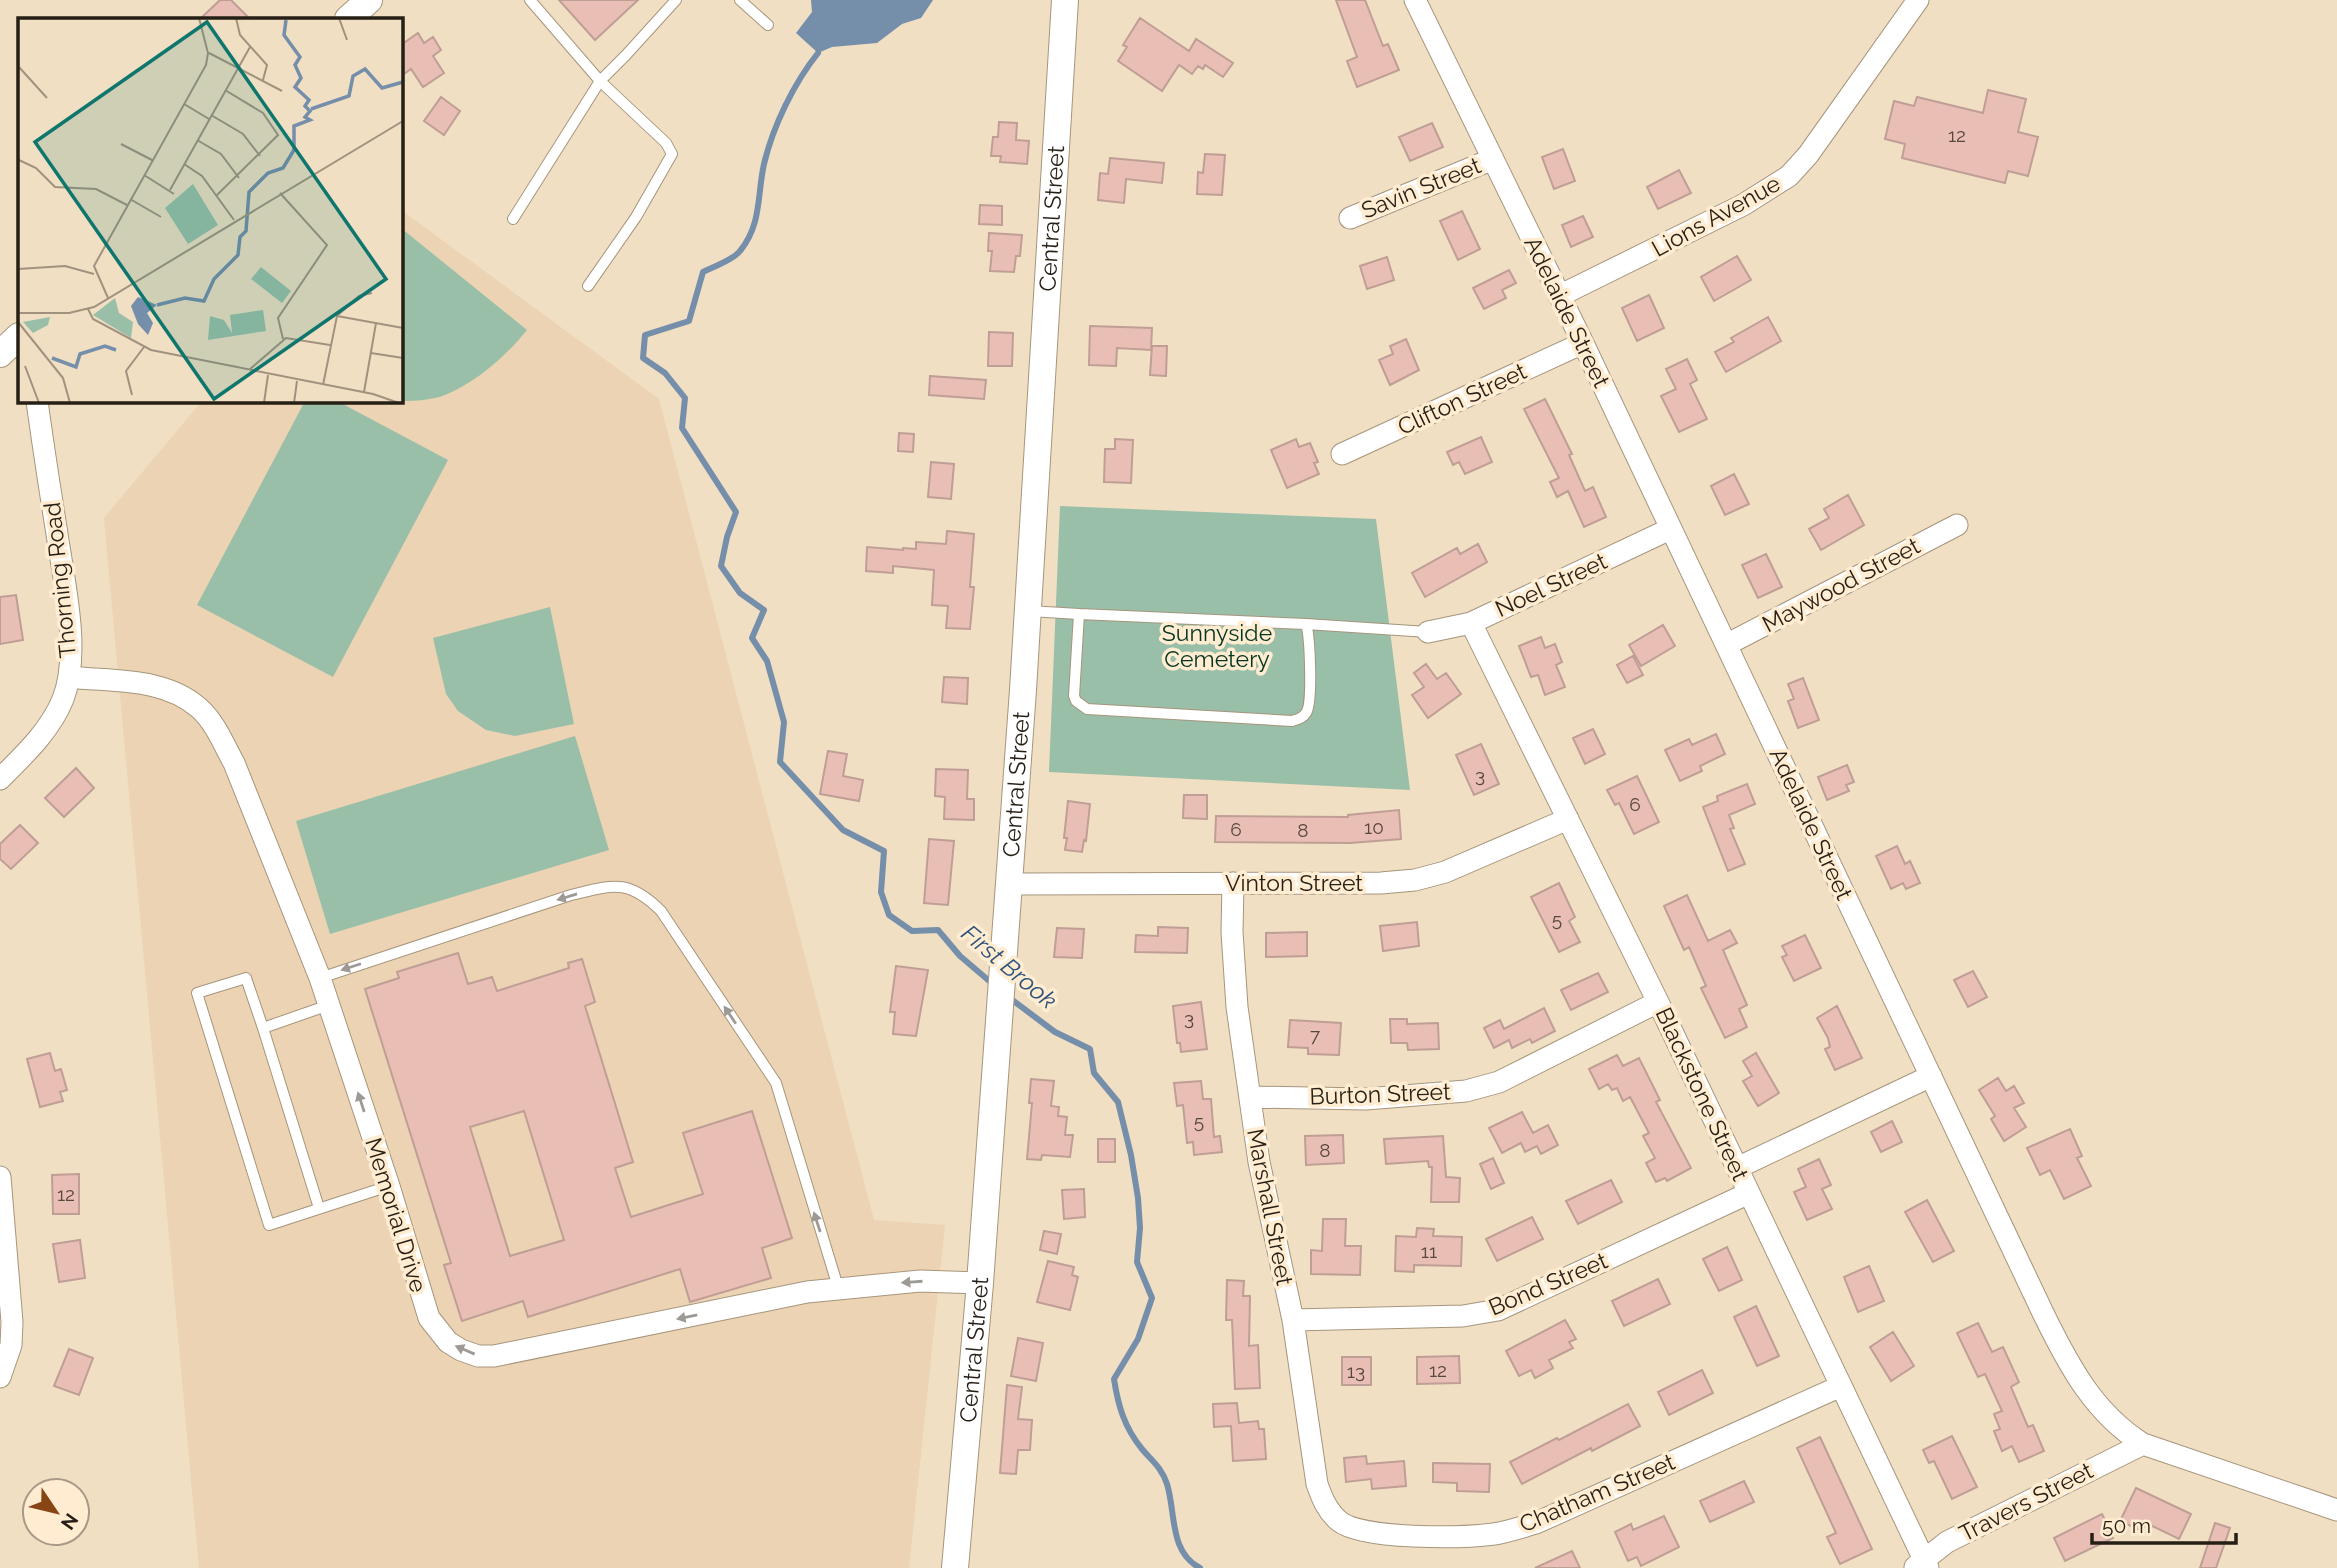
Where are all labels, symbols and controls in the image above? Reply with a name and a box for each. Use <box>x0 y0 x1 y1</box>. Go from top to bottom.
inset map <box>18 18 402 402</box>
house number: 12 <box>1948 124 1966 146</box>
street label: Central Street <box>1033 144 1069 292</box>
street label: Savin Street <box>1357 151 1485 224</box>
street label: Lions Avenue <box>1647 169 1785 262</box>
street label: Adelaide Street <box>1519 232 1616 392</box>
street label: Clifton Street <box>1393 357 1531 440</box>
street label: Thorning Road <box>38 501 81 659</box>
street label: Maywood Street <box>1757 532 1924 637</box>
street label: Noel Street <box>1491 547 1611 622</box>
park label: Sunnyside Cemetery <box>1162 619 1272 672</box>
street label: Central Street <box>997 710 1034 858</box>
street label: Adelaide Street <box>1765 744 1859 904</box>
house number: 3 <box>1475 764 1485 786</box>
house number: 6 <box>1629 793 1641 815</box>
house number: 10 <box>1364 816 1384 838</box>
house number: 6 <box>1230 818 1242 840</box>
house number: 8 <box>1297 819 1309 841</box>
street label: Vinton Street <box>1225 869 1363 896</box>
one-way arrow <box>557 892 578 902</box>
house number: 5 <box>1552 908 1562 930</box>
water label: First Brook <box>956 918 1063 1015</box>
one-way arrow <box>341 962 362 973</box>
street label: Blackstone Street <box>1651 1003 1754 1185</box>
one-way arrow <box>724 1005 737 1024</box>
house number: 3 <box>1184 1007 1194 1029</box>
house number: 7 <box>1310 1024 1320 1046</box>
street label: Burton Street <box>1309 1078 1451 1109</box>
one-way arrow <box>355 1091 366 1112</box>
house number: 5 <box>1194 1110 1204 1132</box>
street label: Marshall Street <box>1242 1126 1299 1288</box>
street label: Memorial Drive <box>360 1134 433 1295</box>
house number: 8 <box>1319 1139 1331 1161</box>
house number: 12 <box>57 1183 75 1205</box>
one-way arrow <box>812 1211 822 1232</box>
house number: 11 <box>1421 1240 1437 1262</box>
street label: Bond Street <box>1484 1246 1611 1321</box>
street label: Central Street <box>954 1276 993 1424</box>
one-way arrow <box>901 1277 923 1288</box>
one-way arrow <box>676 1311 698 1322</box>
one-way arrow <box>454 1345 475 1356</box>
house number: 12 <box>1429 1359 1447 1381</box>
house number: 13 <box>1347 1360 1365 1382</box>
street label: Chatham Street <box>1515 1448 1679 1537</box>
street label: Travers Street <box>1954 1456 2097 1547</box>
north arrow <box>21 1477 91 1547</box>
scale bar <box>2092 1502 2236 1546</box>
text: N <box>57 1510 83 1534</box>
text: 50 m <box>2102 1513 2151 1538</box>

